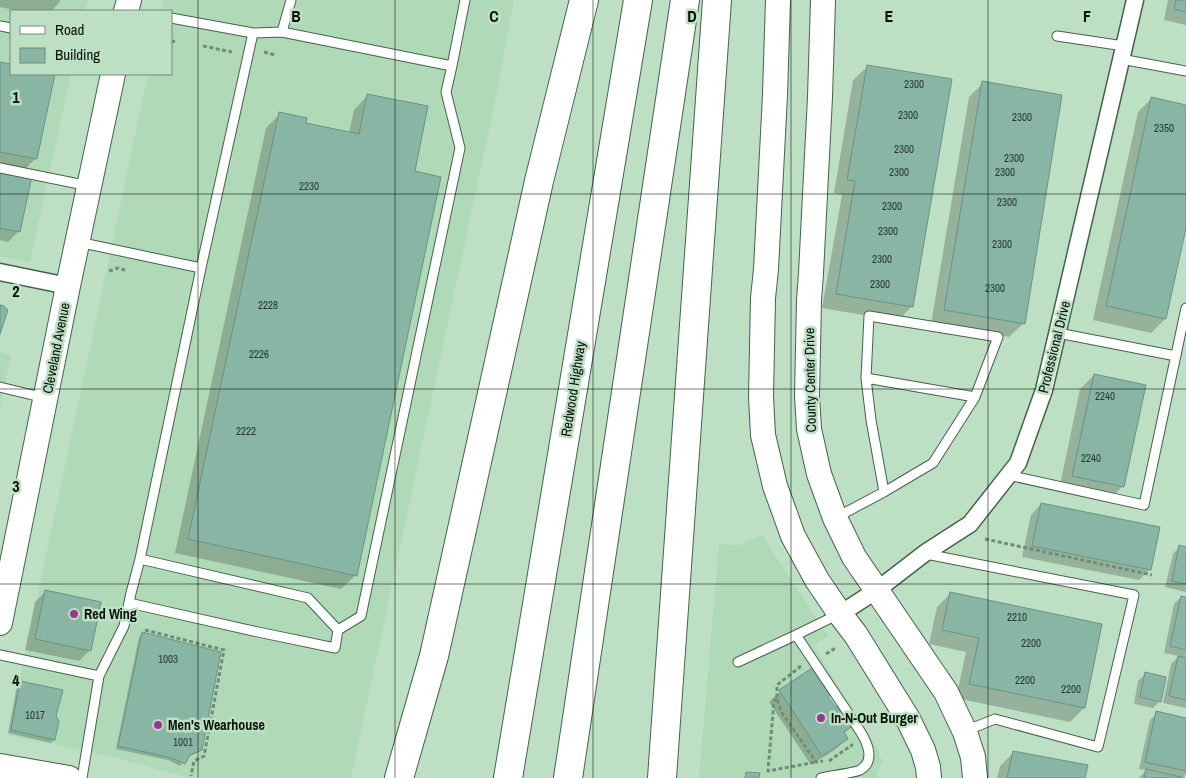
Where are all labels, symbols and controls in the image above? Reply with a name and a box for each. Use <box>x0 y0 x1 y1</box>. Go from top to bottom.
text: B <box>291 5 301 27</box>
text: C <box>489 5 499 27</box>
text: D <box>687 5 697 27</box>
text: E <box>885 5 894 27</box>
text: F <box>1083 5 1091 27</box>
legend <box>10 10 172 75</box>
text: Road <box>55 19 84 40</box>
text: Building <box>55 44 100 65</box>
house number: 2300 <box>904 77 924 91</box>
text: 1 <box>12 86 20 108</box>
house number: 2300 <box>898 108 918 122</box>
house number: 2300 <box>1012 110 1032 124</box>
house number: 2350 <box>1154 121 1174 135</box>
house number: 2300 <box>894 142 914 156</box>
house number: 2300 <box>1004 151 1024 165</box>
house number: 2300 <box>889 165 909 179</box>
house number: 2300 <box>995 165 1015 179</box>
house number: 2230 <box>299 179 319 193</box>
house number: 2300 <box>997 195 1017 209</box>
house number: 2300 <box>882 199 902 213</box>
house number: 2300 <box>878 224 898 238</box>
house number: 2300 <box>992 237 1012 251</box>
house number: 2300 <box>872 252 892 266</box>
house number: 2300 <box>870 277 890 291</box>
text: 2 <box>12 280 20 302</box>
house number: 2300 <box>985 281 1005 295</box>
house number: 2228 <box>258 298 278 312</box>
street label: Professional Drive <box>1034 299 1074 395</box>
street label: Cleveland Avenue <box>38 301 74 395</box>
street label: County Center Drive <box>800 328 820 432</box>
street label: Redwood Highway <box>557 340 589 438</box>
house number: 2226 <box>249 347 269 361</box>
house number: 2240 <box>1095 389 1115 403</box>
house number: 2222 <box>236 424 256 438</box>
house number: 2240 <box>1081 451 1101 465</box>
text: 3 <box>12 475 20 497</box>
place label: Red Wing <box>84 605 137 623</box>
marker: Red Wing <box>68 608 80 620</box>
house number: 2210 <box>1007 610 1027 624</box>
house number: 2200 <box>1021 636 1041 650</box>
house number: 1003 <box>158 652 178 666</box>
text: 4 <box>12 669 20 691</box>
house number: 2200 <box>1015 673 1035 687</box>
house number: 2200 <box>1061 682 1081 696</box>
house number: 1017 <box>25 708 45 722</box>
place label: In-N-Out Burger <box>831 709 918 727</box>
marker: In-N-Out Burger <box>815 712 827 724</box>
place label: Men's Wearhouse <box>168 716 265 734</box>
marker: Men's Wearhouse <box>152 719 164 731</box>
house number: 1001 <box>173 735 193 749</box>

